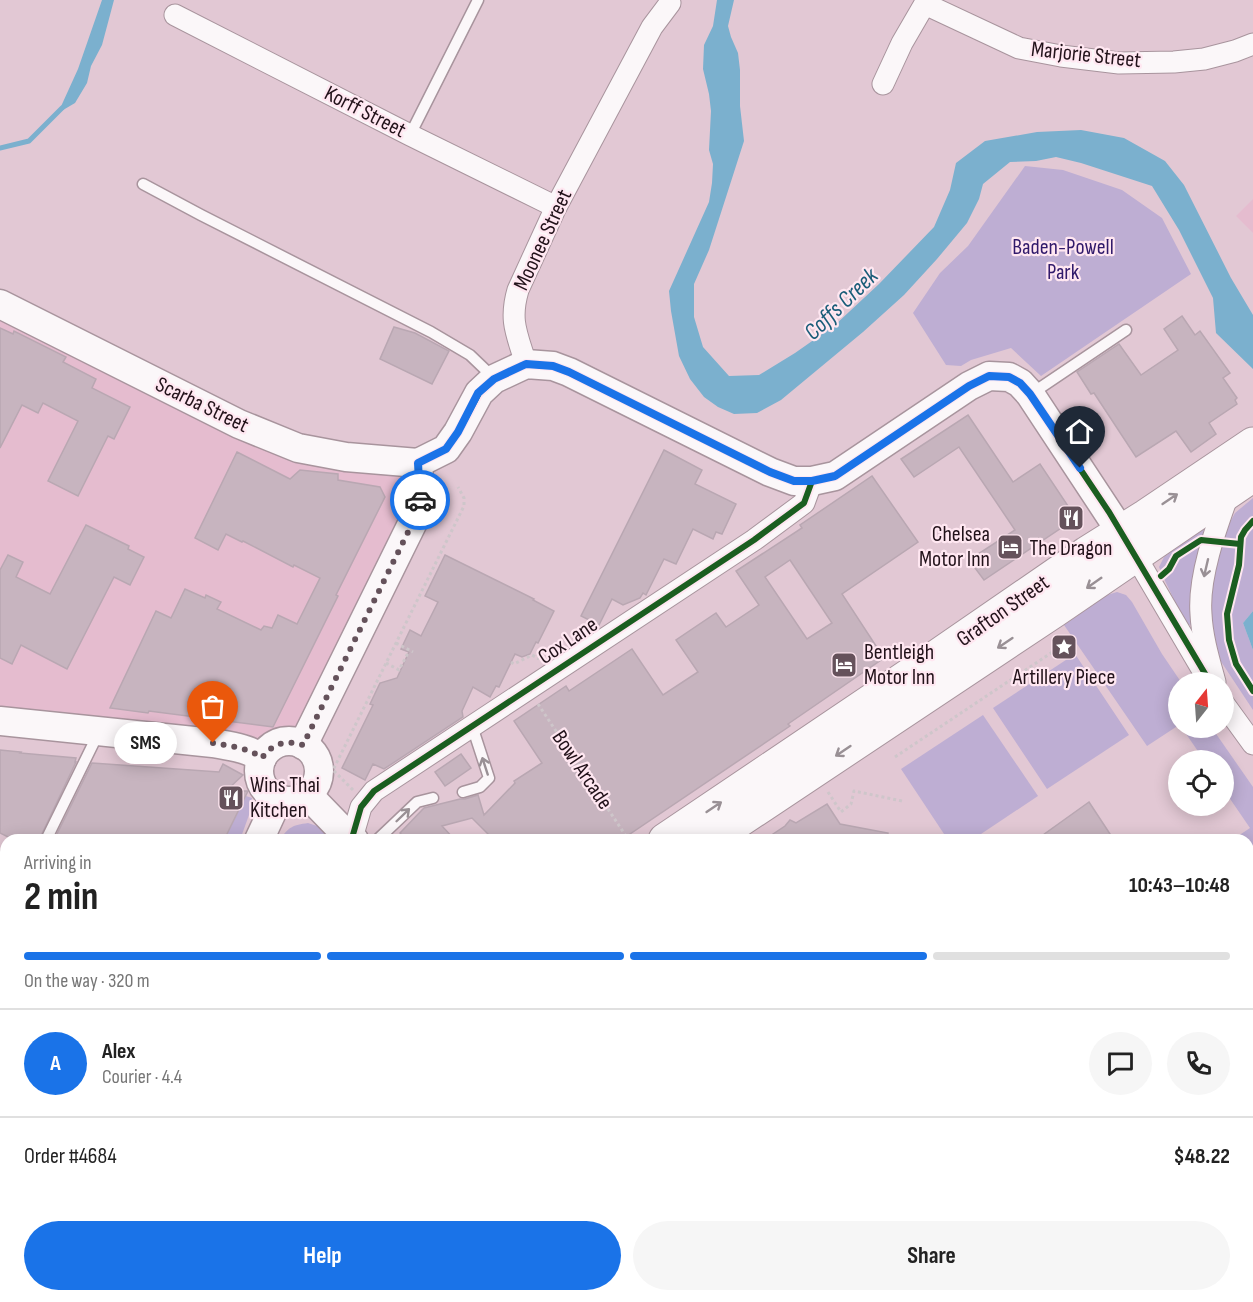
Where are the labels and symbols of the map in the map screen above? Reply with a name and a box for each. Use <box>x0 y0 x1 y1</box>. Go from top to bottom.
street label: Marjorie Street <box>1030 36 1142 74</box>
street label: Korff Street <box>320 80 411 144</box>
street label: Moonee Street <box>508 185 578 295</box>
park label: Baden-Powell Park <box>1012 234 1114 286</box>
water label: Coffs Creek <box>798 261 885 346</box>
street label: Scarba Street <box>151 371 253 439</box>
pin <box>1054 406 1105 468</box>
courier <box>390 470 450 530</box>
one-way arrow <box>1162 493 1179 506</box>
restaurant icon: The Dragon <box>1056 503 1086 533</box>
place label: Chelsea Motor Inn <box>919 521 990 573</box>
hotel icon: Chelsea Motor Inn <box>995 532 1025 562</box>
place label: The Dragon <box>1030 535 1112 562</box>
one-way arrow <box>1200 558 1212 577</box>
street label: Grafton Street <box>952 569 1055 653</box>
one-way arrow <box>1087 577 1103 589</box>
street label: Cox Lane <box>533 611 603 671</box>
place icon: Artillery Piece <box>1049 632 1079 662</box>
one-way arrow <box>997 638 1014 650</box>
place label: Bentleigh Motor Inn <box>864 639 935 691</box>
hotel icon: Bentleigh Motor Inn <box>829 650 859 680</box>
place label: Artillery Piece <box>1012 664 1115 691</box>
north arrow <box>1168 672 1234 738</box>
pin <box>187 681 238 743</box>
callout: SMS <box>114 722 177 764</box>
street label: Bowl Arcade <box>546 725 618 815</box>
one-way arrow <box>835 745 851 757</box>
one-way arrow <box>479 757 490 776</box>
place label: Wins Thai Kitchen <box>250 772 320 824</box>
restaurant icon: Wins Thai Kitchen <box>216 783 246 813</box>
one-way arrow <box>705 801 721 813</box>
one-way arrow <box>396 808 411 822</box>

